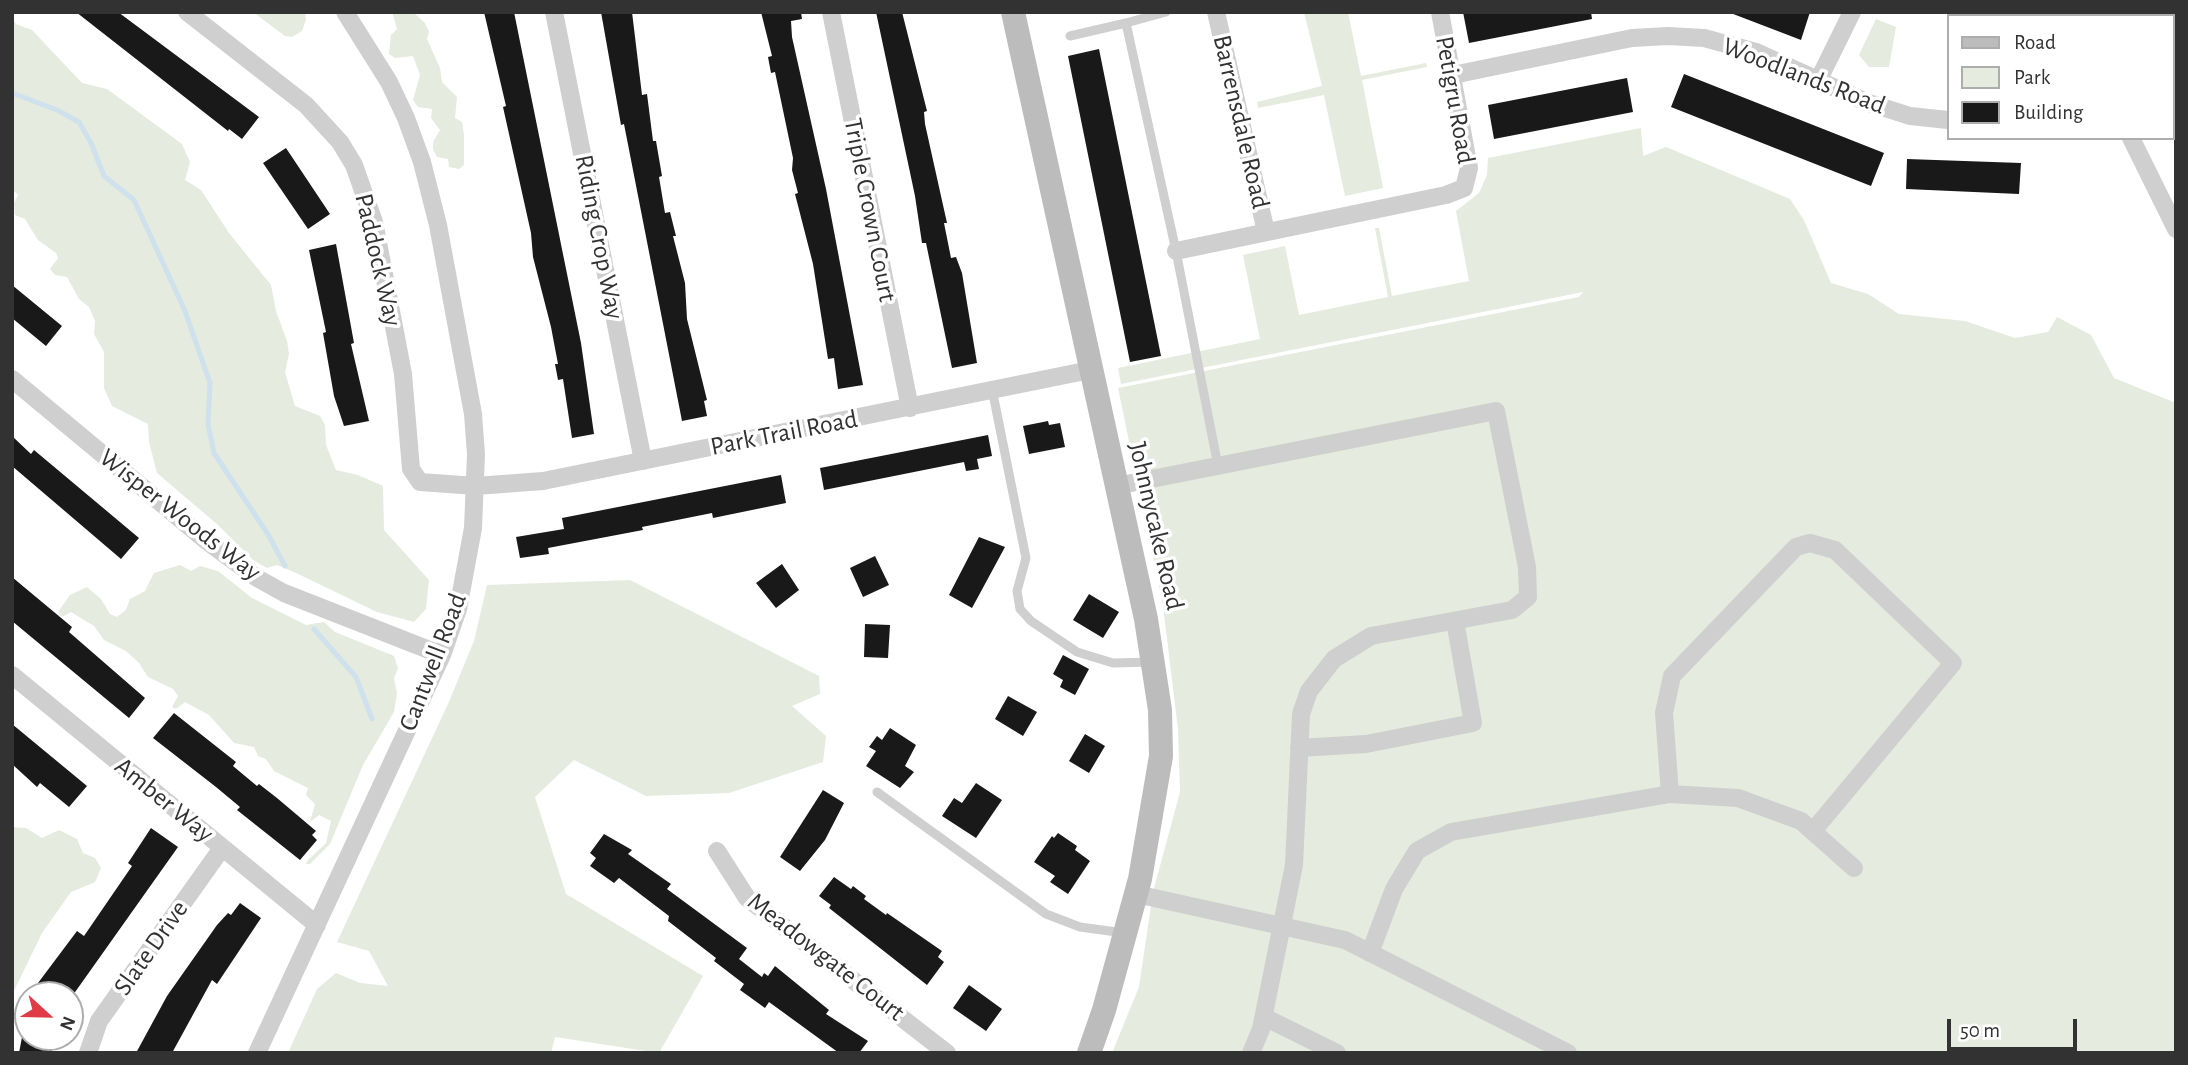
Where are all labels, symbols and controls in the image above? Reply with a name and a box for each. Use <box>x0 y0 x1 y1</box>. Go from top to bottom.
legend <box>1946 14 2174 140</box>
street label: Woodlands Road <box>1718 31 1890 121</box>
street label: Barrensdale Road <box>1206 32 1276 212</box>
text: Road <box>2014 32 2056 53</box>
street label: Petigru Road <box>1428 34 1482 166</box>
text: Park <box>2014 67 2050 88</box>
text: Building <box>2014 102 2083 123</box>
street label: Triple Crown Court <box>837 116 903 304</box>
street label: Riding Crop Way <box>568 152 630 322</box>
street label: Paddock Way <box>348 191 408 329</box>
street label: Park Trail Road <box>708 403 860 463</box>
street label: Johnnycake Road <box>1122 439 1190 613</box>
street label: Wisper Woods Way <box>93 442 267 588</box>
street label: Cantwell Road <box>392 589 474 735</box>
street label: Amber Way <box>108 751 220 849</box>
street label: Meadowgate Court <box>741 886 911 1028</box>
street label: Slate Drive <box>107 895 195 1001</box>
north arrow <box>14 981 84 1051</box>
scale bar <box>1950 1006 2080 1050</box>
text: N <box>56 1014 78 1033</box>
text: 50 m <box>1960 1020 2000 1041</box>

